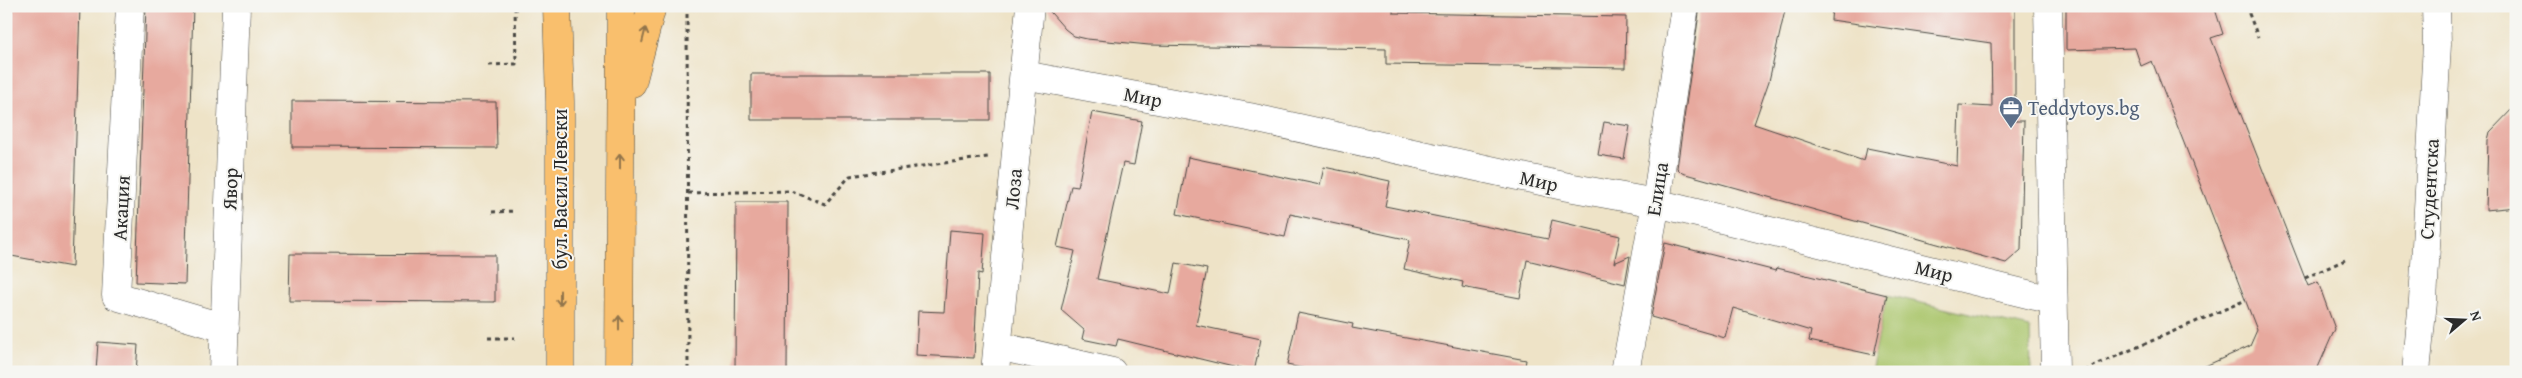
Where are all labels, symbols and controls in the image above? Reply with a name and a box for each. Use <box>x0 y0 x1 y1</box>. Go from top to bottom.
one-way arrow <box>640 27 649 43</box>
street label: Мир <box>1121 79 1165 114</box>
place label: Teddytoys.bg <box>2028 93 2139 122</box>
office icon: Teddytoys.bg <box>1998 95 2024 129</box>
street label: бул. Васил Левски <box>545 109 574 269</box>
street label: Студентска <box>2411 137 2446 240</box>
one-way arrow <box>615 153 625 169</box>
street label: Елица <box>1638 160 1675 218</box>
street label: Мир <box>1517 162 1561 199</box>
street label: Явор <box>214 167 245 212</box>
street label: Лоза <box>996 167 1029 211</box>
street label: Акация <box>104 174 137 241</box>
street label: Мир <box>1912 252 1956 289</box>
one-way arrow <box>555 290 565 306</box>
north arrow <box>2440 296 2490 346</box>
text: N <box>2465 308 2487 324</box>
one-way arrow <box>614 315 624 332</box>

